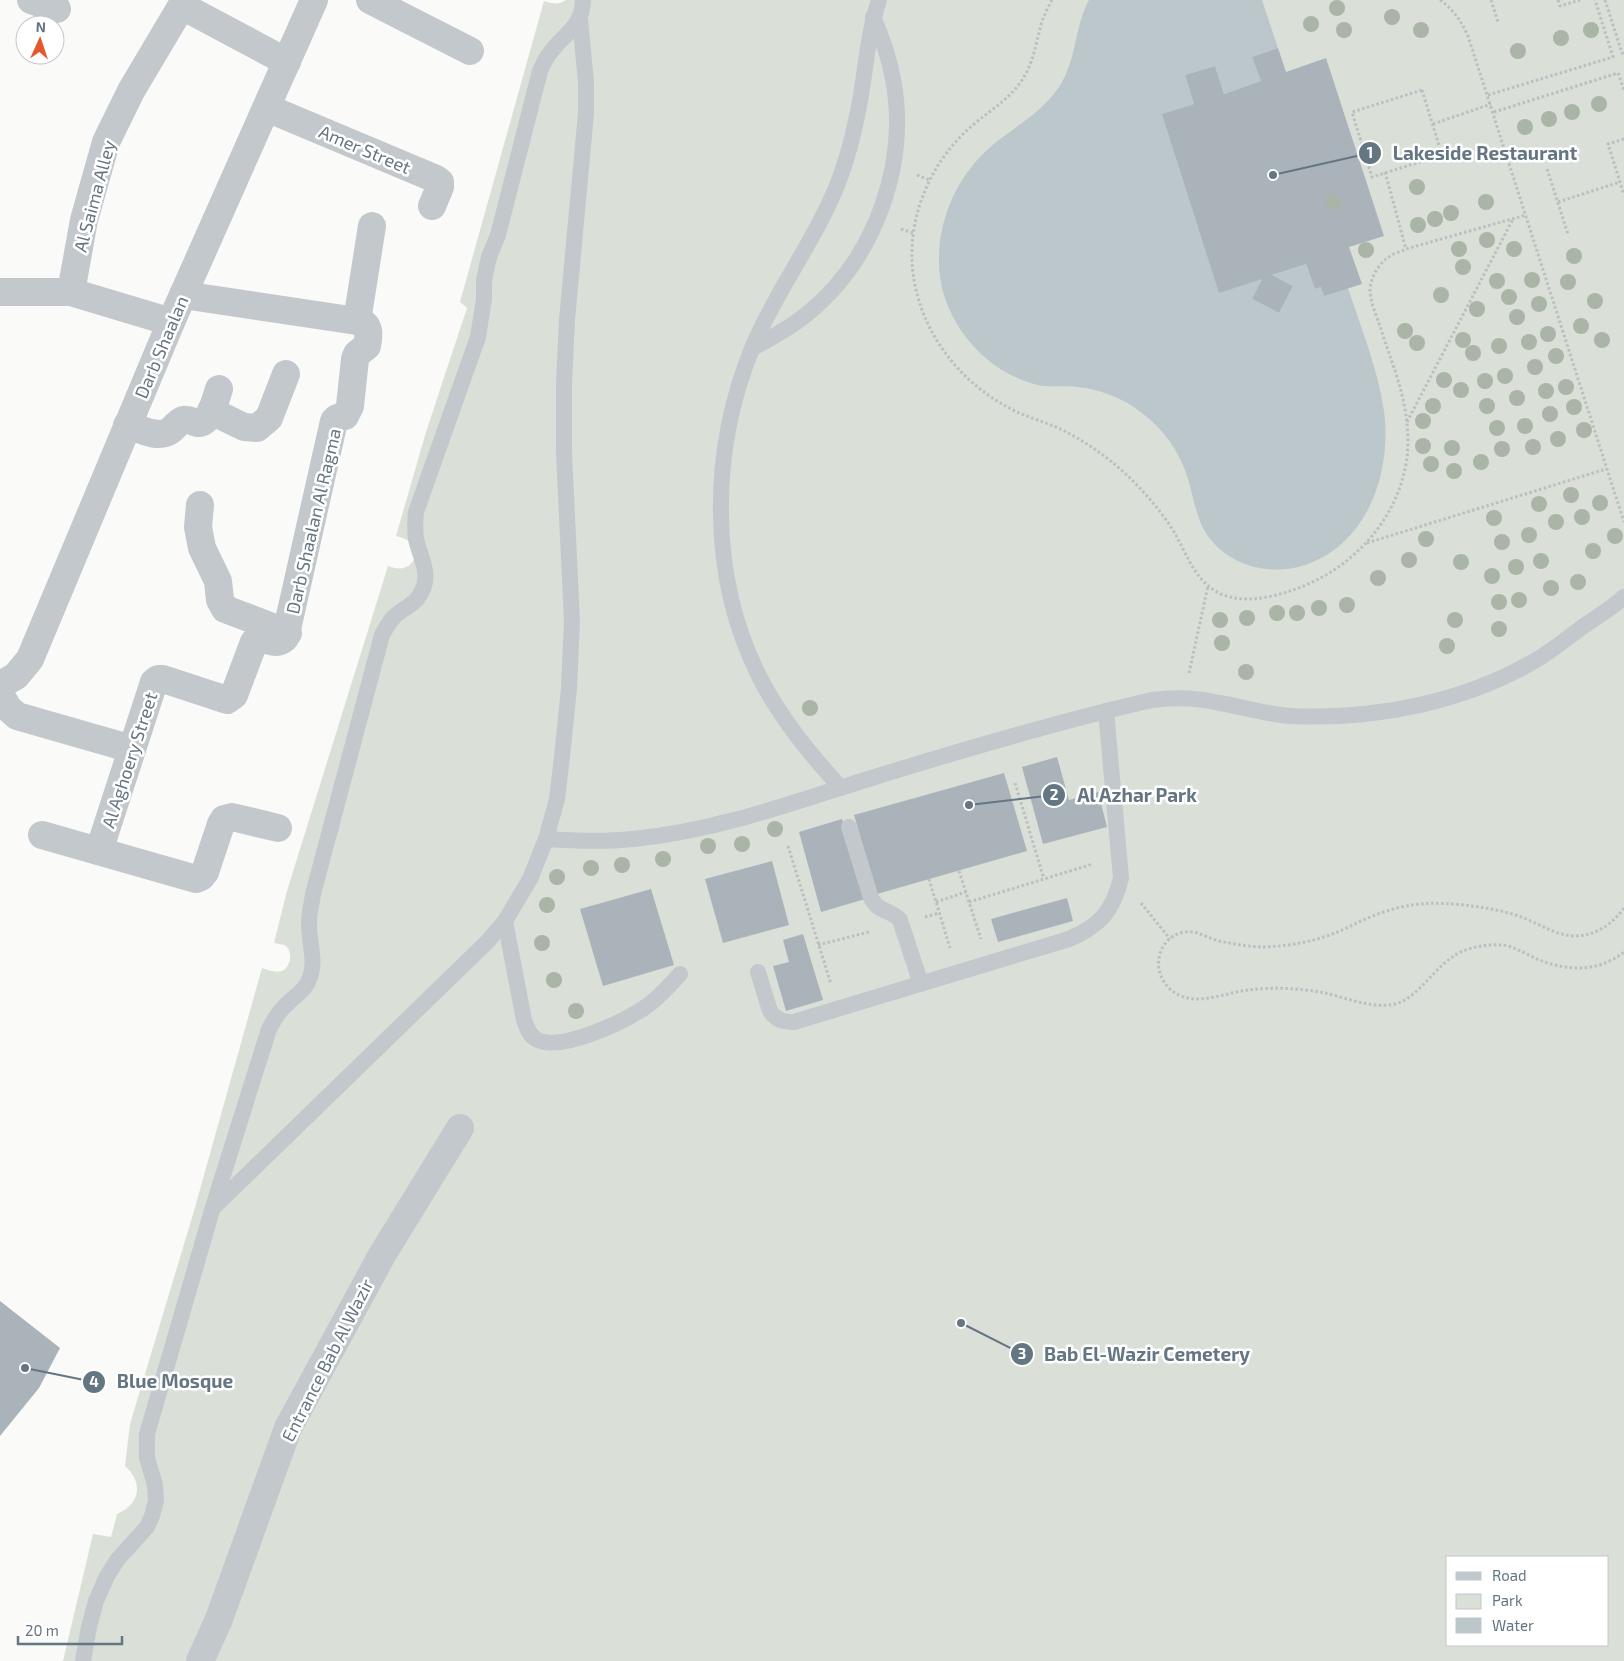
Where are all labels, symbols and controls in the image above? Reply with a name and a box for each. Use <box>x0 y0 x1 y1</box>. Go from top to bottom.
north arrow <box>15 15 65 65</box>
text: N <box>35 18 46 35</box>
street label: Amer Street <box>316 120 414 178</box>
callout: Lakeside Restaurant <box>1358 136 1587 170</box>
street label: Al Saima Alley <box>69 137 120 254</box>
text: Lakeside Restaurant <box>1393 141 1577 164</box>
text: 1 <box>1367 143 1373 161</box>
street label: Darb Shaalan <box>130 292 192 402</box>
street label: Darb Shaalan Al Ragma <box>281 426 345 616</box>
street label: Al Aghoery Street <box>97 689 161 831</box>
callout: Al Azhar Park <box>1042 778 1208 812</box>
text: Al Azhar Park <box>1077 783 1197 806</box>
text: 2 <box>1050 785 1059 803</box>
street label: Entrance Bab Al Wazir <box>276 1275 378 1445</box>
callout: Bab El-Wazir Cemetery <box>1009 1337 1261 1371</box>
text: Bab El-Wazir Cemetery <box>1044 1342 1250 1366</box>
text: 3 <box>1018 1344 1026 1362</box>
callout: Blue Mosque <box>81 1365 243 1399</box>
text: Blue Mosque <box>117 1369 233 1392</box>
text: 4 <box>89 1372 99 1390</box>
legend <box>1446 1556 1609 1646</box>
text: Road <box>1492 1566 1527 1584</box>
text: Park <box>1492 1591 1523 1609</box>
scale bar <box>18 1614 121 1646</box>
text: Water <box>1492 1616 1534 1634</box>
text: 20 m <box>25 1621 59 1639</box>

